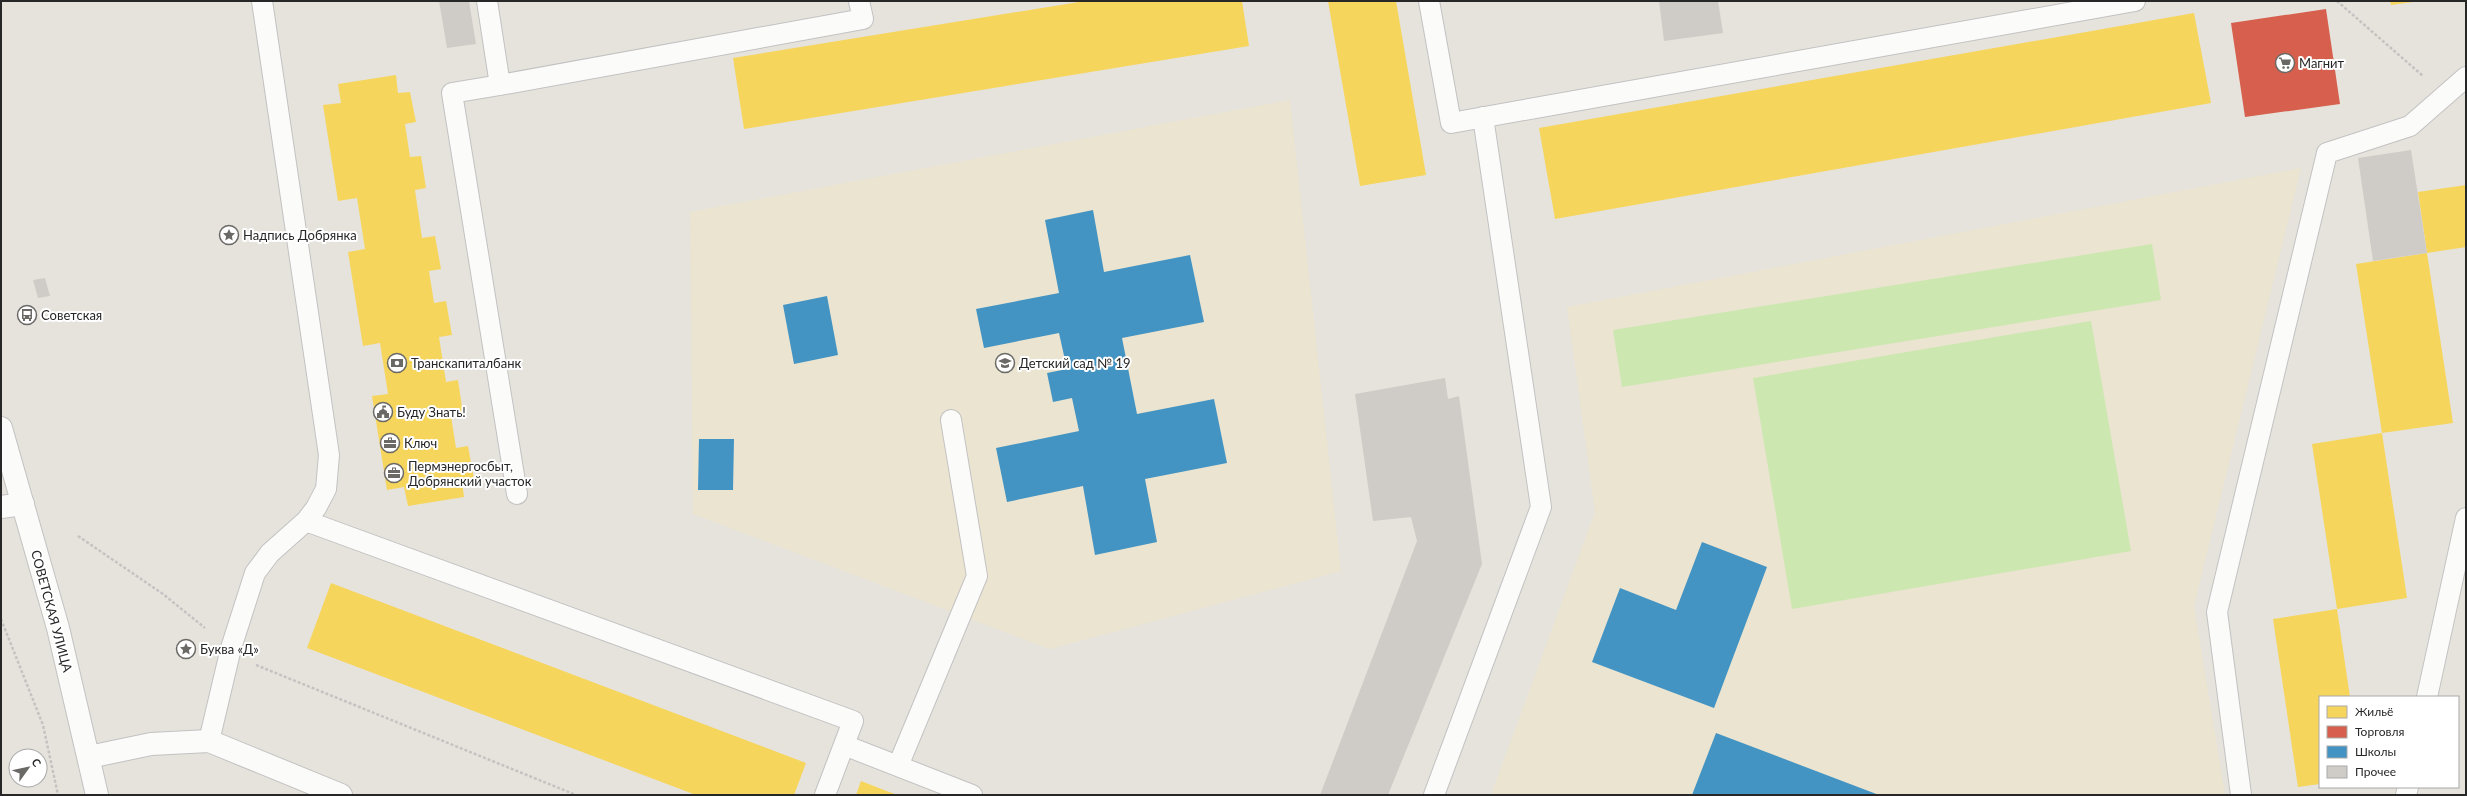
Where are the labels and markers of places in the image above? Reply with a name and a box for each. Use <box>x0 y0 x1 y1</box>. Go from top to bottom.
supermarket icon: Магнит <box>2274 52 2296 74</box>
place label: Магнит <box>2299 55 2345 71</box>
place icon: Надпись Добрянка <box>218 224 240 246</box>
place label: Надпись Добрянка <box>243 227 357 243</box>
bus stop icon: Советская <box>16 304 38 326</box>
place label: Советская <box>41 307 102 323</box>
bank icon: Транскапиталбанк <box>386 352 408 374</box>
school or university icon: Детский сад № 19 <box>994 352 1016 374</box>
place label: Транскапиталбанк <box>411 355 521 371</box>
place label: Детский сад № 19 <box>1019 355 1131 371</box>
public building icon: Буду Знать! <box>372 401 394 423</box>
place label: Буду Знать! <box>397 404 466 420</box>
office icon: Ключ <box>379 432 401 454</box>
place label: Ключ <box>404 435 437 451</box>
place label: Пермэнергосбыт, Добрянский участок <box>408 458 532 489</box>
office icon: Пермэнергосбыт, Добрянский участок <box>383 462 405 484</box>
place icon: Буква «Д» <box>175 638 197 660</box>
place label: Буква «Д» <box>200 641 259 657</box>

